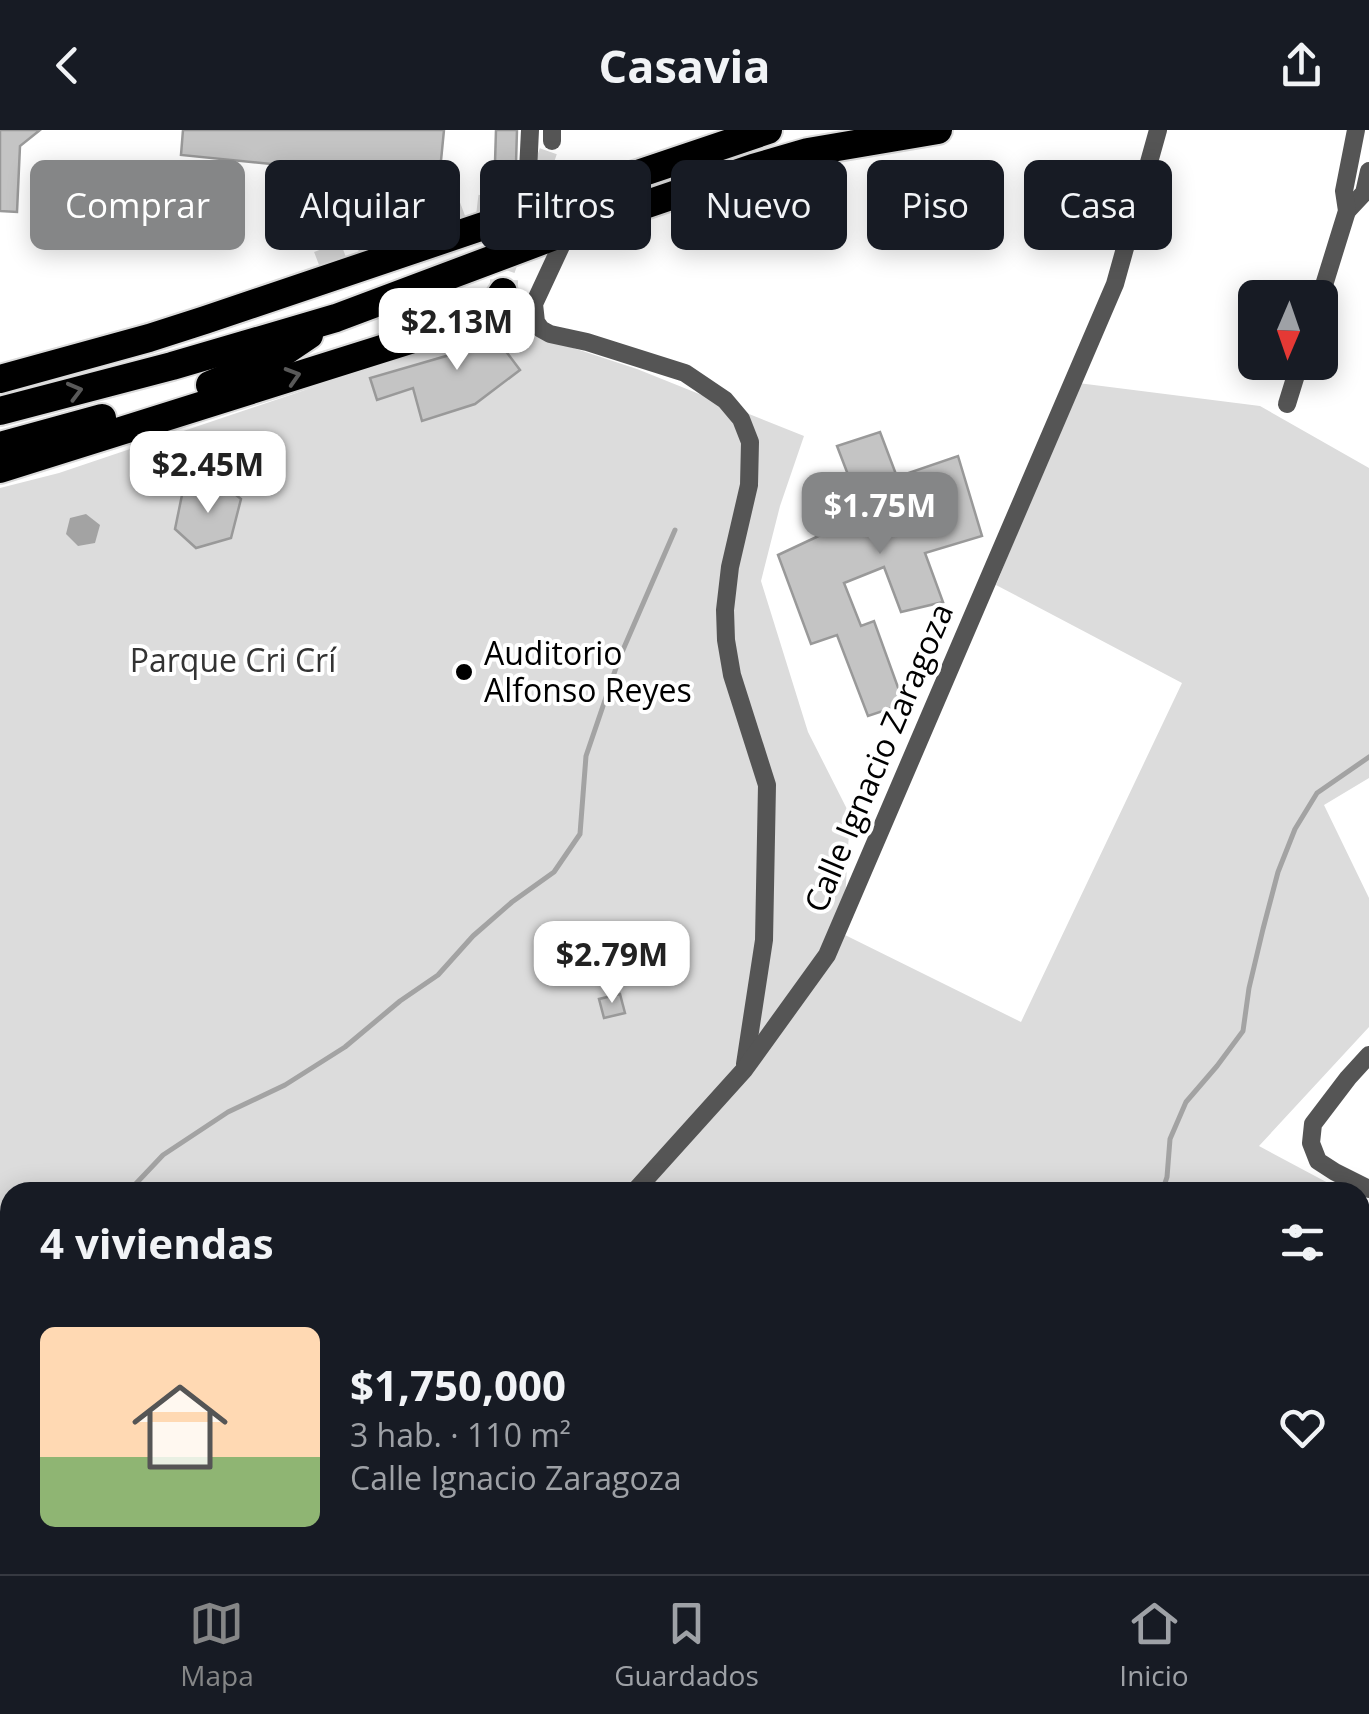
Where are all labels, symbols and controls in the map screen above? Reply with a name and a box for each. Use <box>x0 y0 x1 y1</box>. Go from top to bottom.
text: Casavia <box>599 35 770 96</box>
icon: back <box>40 38 95 93</box>
icon: share <box>1274 38 1329 93</box>
chip: Comprar <box>30 160 245 250</box>
chip: Alquilar <box>265 160 460 250</box>
chip: Filtros <box>480 160 651 250</box>
chip: Nuevo <box>671 160 847 250</box>
chip: Piso <box>867 160 1004 250</box>
chip: Casa <box>1024 160 1172 250</box>
north arrow <box>1238 280 1338 380</box>
map controls <box>1238 280 1338 380</box>
pin: $2.13M <box>376 288 538 373</box>
text: $2.13M <box>401 299 513 342</box>
one-way arrow <box>284 368 301 388</box>
one-way arrow <box>66 382 84 403</box>
pin: $2.45M <box>127 431 289 516</box>
text: $2.45M <box>152 442 264 485</box>
pin: $1.75M <box>799 472 961 557</box>
text: $1.75M <box>824 483 936 526</box>
street label: Calle Ignacio Zaragoza <box>793 596 962 918</box>
place label: Auditorio Alfonso Reyes <box>484 631 692 711</box>
park label: Parque Cri Crí <box>130 638 337 681</box>
marker: Auditorio Alfonso Reyes <box>453 661 475 683</box>
pin: $2.79M <box>531 921 693 1006</box>
text: $2.79M <box>556 932 668 975</box>
text: 4 viviendas <box>40 1214 274 1271</box>
icon: filters <box>1275 1215 1330 1270</box>
text: $1,750,000 <box>350 1356 566 1413</box>
icon: home <box>120 1367 240 1487</box>
icon: heart <box>1275 1400 1330 1455</box>
text: 3 hab. · 110 m² <box>350 1413 571 1456</box>
text: Calle Ignacio Zaragoza <box>350 1456 681 1499</box>
tab: Mapa <box>180 1596 254 1694</box>
tab: Guardados <box>614 1596 759 1694</box>
tab: Inicio <box>1119 1596 1189 1694</box>

